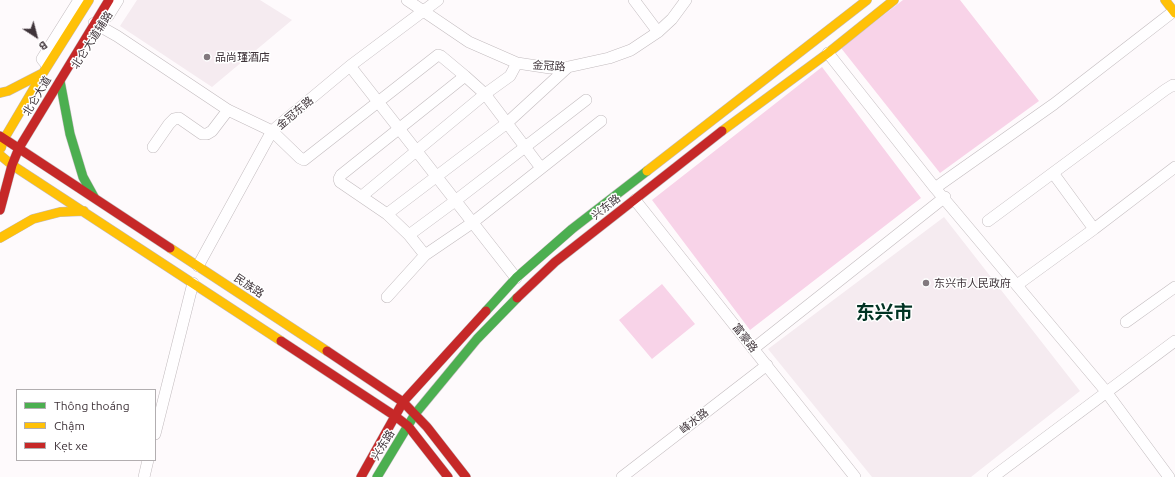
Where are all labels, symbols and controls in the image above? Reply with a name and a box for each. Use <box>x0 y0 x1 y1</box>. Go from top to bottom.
street label: 北仑大道辅路 <box>68 9 116 71</box>
north arrow <box>16 16 56 56</box>
text: B <box>37 39 50 53</box>
place label: 品尚瑾酒店 <box>215 50 270 64</box>
marker: 品尚瑾酒店 <box>202 52 212 62</box>
street label: 金冠路 <box>532 59 566 73</box>
street label: 北仑大道 <box>20 74 54 118</box>
street label: 金冠东路 <box>274 94 316 132</box>
street label: 兴东路 <box>589 192 623 222</box>
street label: 民族路 <box>232 271 266 301</box>
place label: 东兴市人民政府 <box>934 276 1011 290</box>
marker: 东兴市人民政府 <box>921 278 931 288</box>
district label: 东兴市 <box>856 302 912 324</box>
street label: 富豪路 <box>730 321 760 355</box>
legend <box>16 389 156 461</box>
text: Thông thoáng <box>54 399 130 412</box>
street label: 峰水路 <box>677 406 711 436</box>
text: Chậm <box>54 419 85 432</box>
street label: 兴东路 <box>369 427 397 463</box>
text: Kẹt xe <box>54 439 88 452</box>

